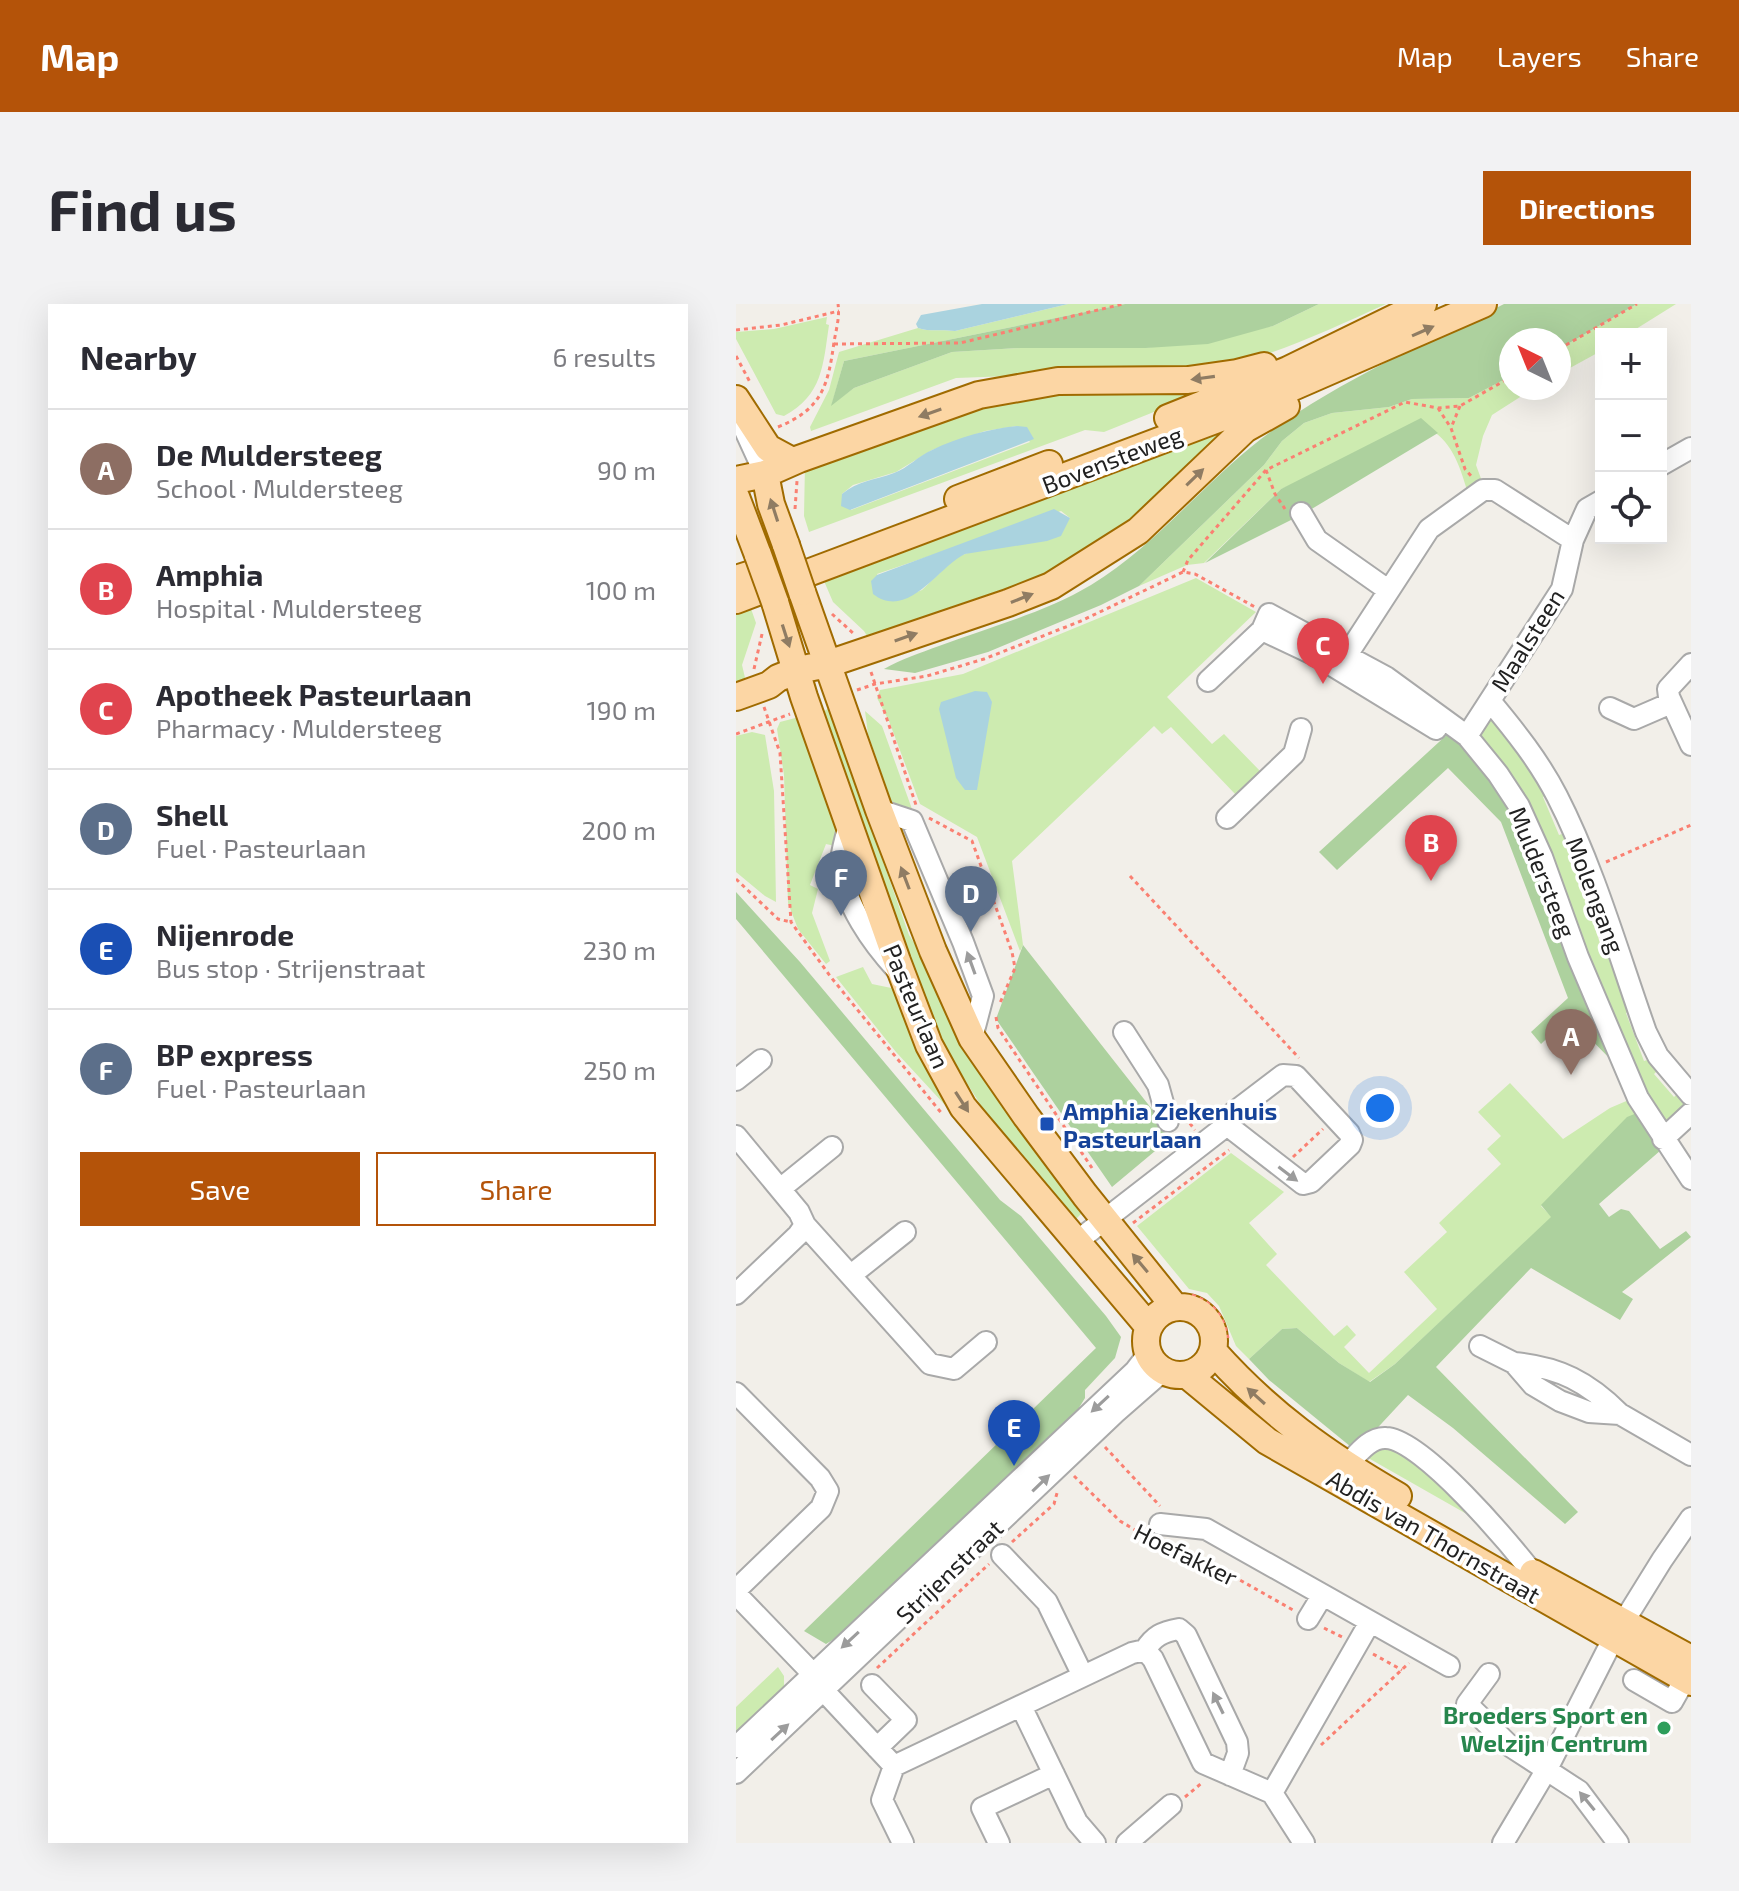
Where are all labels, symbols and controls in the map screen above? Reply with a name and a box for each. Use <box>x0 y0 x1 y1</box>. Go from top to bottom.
text: Map <box>40 33 119 79</box>
text: Map <box>1397 39 1453 73</box>
text: Layers <box>1497 39 1582 73</box>
text: Share <box>1626 39 1699 73</box>
button: Directions <box>1483 171 1691 245</box>
text: Find us <box>48 175 237 242</box>
one-way arrow <box>1412 324 1435 337</box>
north arrow <box>1499 328 1571 400</box>
map controls <box>1595 328 1667 544</box>
button: + <box>1595 328 1667 400</box>
text: Nearby <box>80 336 197 377</box>
text: 6 results <box>553 341 656 372</box>
one-way arrow <box>1190 372 1215 385</box>
button: − <box>1595 400 1667 472</box>
one-way arrow <box>918 407 942 419</box>
street label: Bovensteweg <box>1038 419 1186 499</box>
text: De Muldersteeg <box>156 436 382 472</box>
text: A <box>98 454 114 485</box>
text: 90 m <box>597 454 656 485</box>
one-way arrow <box>1185 469 1204 487</box>
text: School · Muldersteeg <box>156 472 403 503</box>
button: locate <box>1595 472 1667 544</box>
one-way arrow <box>767 497 779 521</box>
text: Amphia <box>156 556 263 592</box>
text: B <box>98 574 114 605</box>
text: 100 m <box>586 574 656 605</box>
street label: Maalsteen <box>1484 583 1570 697</box>
one-way arrow <box>1010 591 1034 604</box>
text: Hospital · Muldersteeg <box>156 592 422 623</box>
pin: C <box>1297 618 1349 684</box>
one-way arrow <box>781 624 793 648</box>
one-way arrow <box>894 631 918 643</box>
text: Apotheek Pasteurlaan <box>156 676 472 712</box>
text: C <box>98 694 114 725</box>
text: 190 m <box>587 694 656 725</box>
text: Pharmacy · Muldersteeg <box>156 712 442 743</box>
text: Shell <box>156 796 228 832</box>
street label: Muldersteeg <box>1504 802 1582 942</box>
text: D <box>97 814 115 845</box>
text: 200 m <box>581 814 656 845</box>
pin: B <box>1405 815 1457 881</box>
text: Fuel · Pasteurlaan <box>156 832 366 863</box>
street label: Molengang <box>1561 833 1631 957</box>
pin: F <box>815 850 867 916</box>
one-way arrow <box>898 866 911 890</box>
pin: D <box>945 866 997 932</box>
text: Nijenrode <box>156 916 294 952</box>
text: E <box>98 934 114 965</box>
text: 230 m <box>583 934 656 965</box>
street label: Pasteurlaan <box>878 939 956 1073</box>
one-way arrow <box>964 951 977 975</box>
text: Bus stop · Strijenstraat <box>156 952 425 983</box>
pin: A <box>1545 1009 1597 1075</box>
text: BP express <box>156 1036 313 1072</box>
text: F <box>99 1054 113 1085</box>
text: 250 m <box>583 1054 656 1085</box>
text: Fuel · Pasteurlaan <box>156 1072 366 1103</box>
your location <box>1360 1088 1400 1128</box>
one-way arrow <box>954 1092 969 1113</box>
place label: Amphia Ziekenhuis Pasteurlaan <box>1063 1096 1277 1153</box>
marker: Amphia Ziekenhuis Pasteurlaan <box>1038 1115 1056 1133</box>
button: Save <box>80 1152 360 1226</box>
button: Share <box>376 1152 656 1226</box>
one-way arrow <box>1277 1166 1299 1182</box>
one-way arrow <box>1132 1253 1149 1273</box>
one-way arrow <box>1247 1387 1266 1405</box>
one-way arrow <box>1091 1395 1110 1413</box>
pin: E <box>988 1400 1040 1466</box>
street label: Abdis van Thornstraat <box>1322 1463 1546 1609</box>
one-way arrow <box>1031 1475 1050 1493</box>
street label: Strijenstraat <box>890 1513 1008 1629</box>
street label: Hoefakker <box>1130 1517 1243 1592</box>
one-way arrow <box>841 1630 860 1649</box>
one-way arrow <box>1211 1691 1225 1715</box>
place label: Broeders Sport en Welzijn Centrum <box>1443 1700 1648 1757</box>
marker: Broeders Sport en Welzijn Centrum <box>1655 1719 1673 1737</box>
one-way arrow <box>770 1724 789 1742</box>
one-way arrow <box>1579 1791 1596 1811</box>

